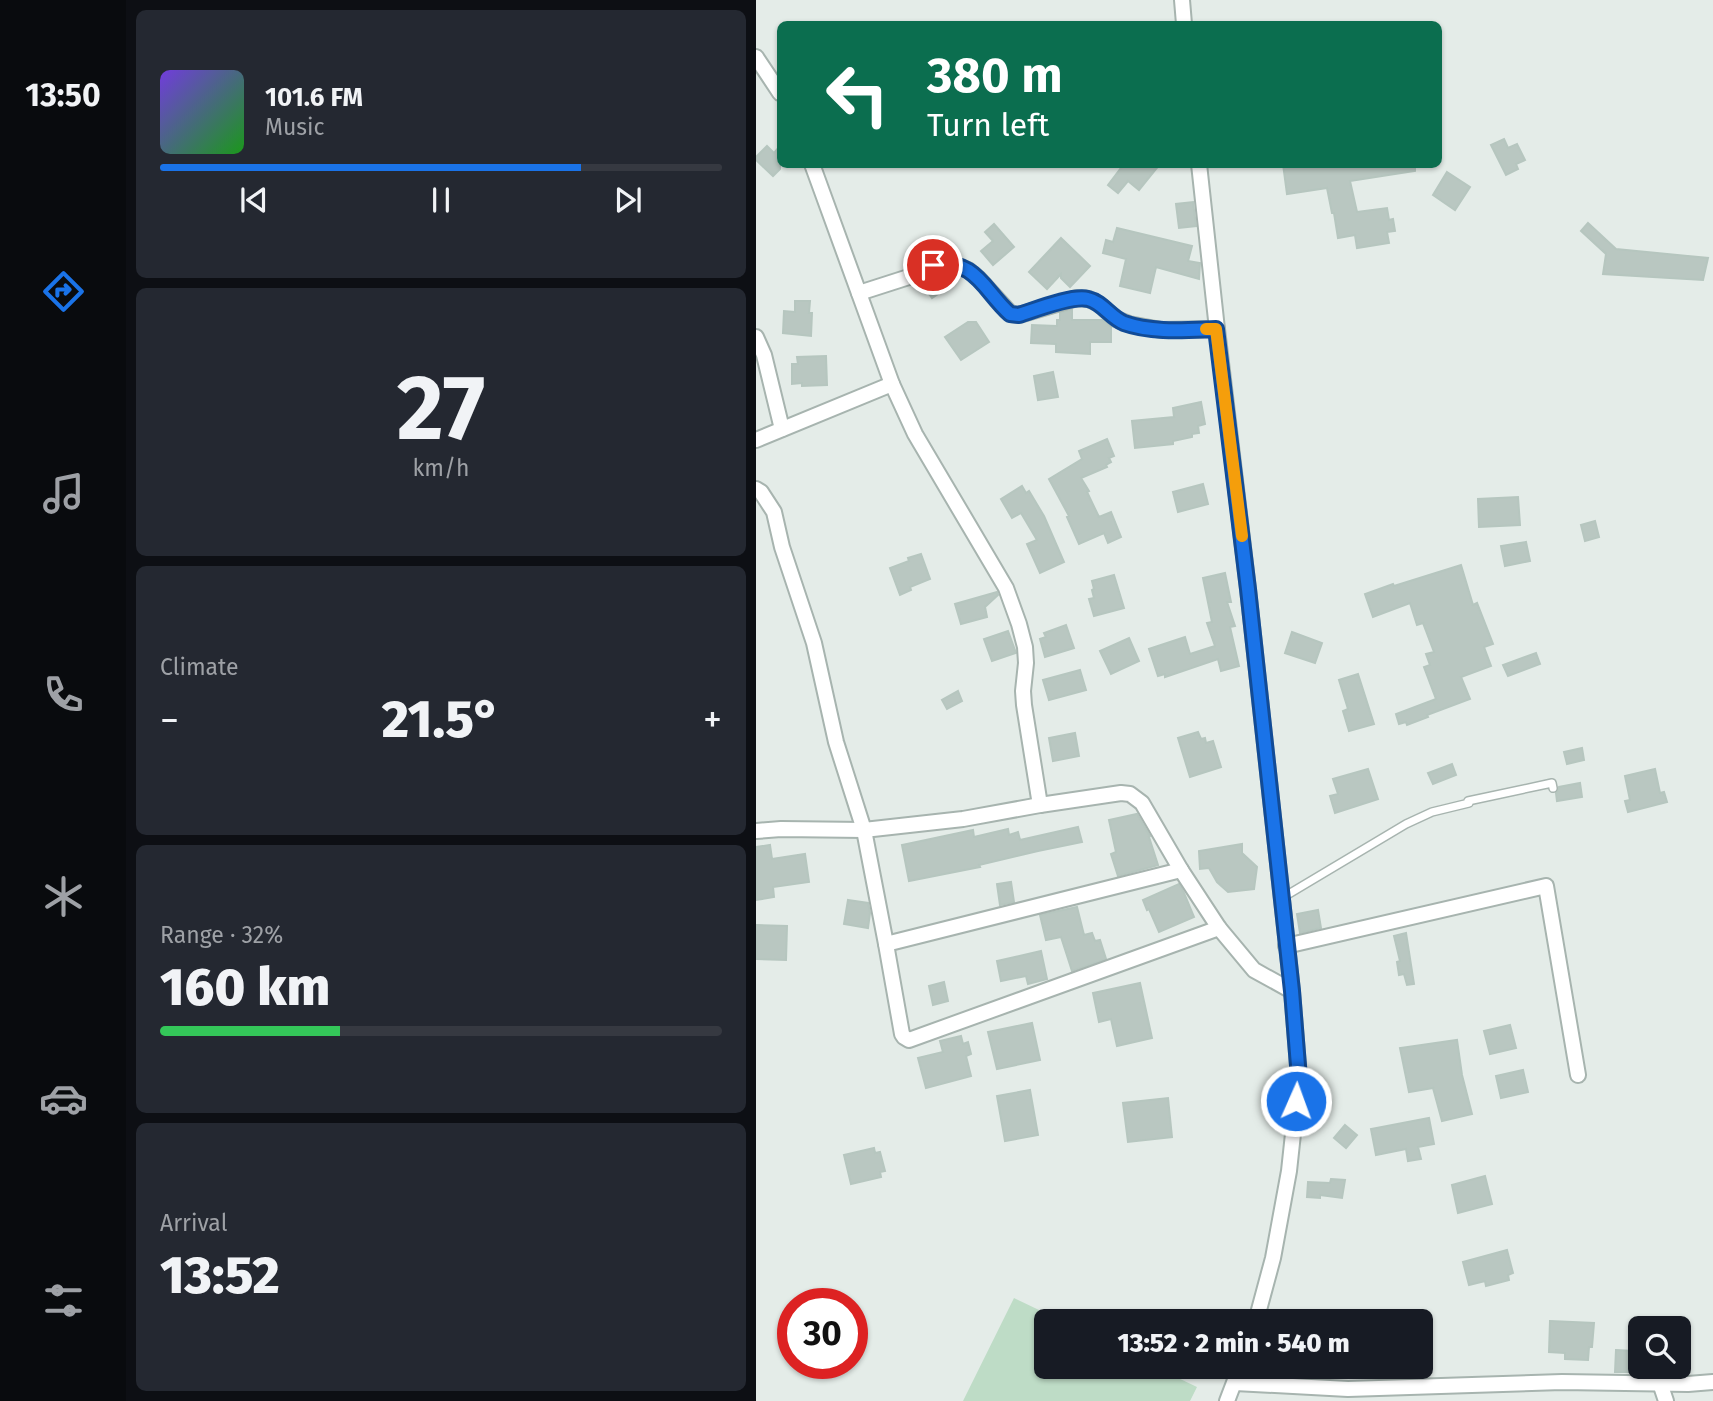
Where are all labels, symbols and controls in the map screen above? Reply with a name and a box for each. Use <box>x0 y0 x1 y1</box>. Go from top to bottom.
text: 380 m <box>927 46 1063 105</box>
icon: left <box>812 49 903 140</box>
text: 13:50 <box>25 76 101 114</box>
text: 101.6 FM <box>265 82 363 113</box>
text: Turn left <box>927 106 1049 144</box>
text: Music <box>265 113 325 141</box>
icon: previous <box>235 181 273 219</box>
icon: pause <box>422 181 460 219</box>
icon: next <box>609 181 647 219</box>
pin <box>903 235 963 295</box>
icon: arrive <box>914 246 952 284</box>
icon: directions <box>39 267 88 316</box>
text: 27 <box>397 354 485 463</box>
text: km/h <box>413 454 469 482</box>
icon: music <box>39 469 88 518</box>
text: Climate <box>160 653 239 681</box>
icon: phone <box>39 670 88 719</box>
text: 21.5° <box>382 688 500 751</box>
text: − <box>160 697 179 743</box>
text: + <box>703 697 722 743</box>
icon: climate <box>39 872 88 921</box>
text: Range · 32% <box>160 921 283 949</box>
text: 160 km <box>160 956 330 1019</box>
position arrow <box>1259 1064 1333 1138</box>
icon: car <box>39 1074 88 1123</box>
text: Arrival <box>160 1209 227 1237</box>
text: 13:52 <box>160 1244 280 1307</box>
icon: filters <box>39 1276 88 1325</box>
speed limit sign: 30 <box>777 1288 868 1379</box>
map controls <box>1628 1316 1691 1379</box>
button: search <box>1628 1316 1691 1379</box>
text: 13:52 · 2 min · 540 m <box>1117 1328 1350 1359</box>

